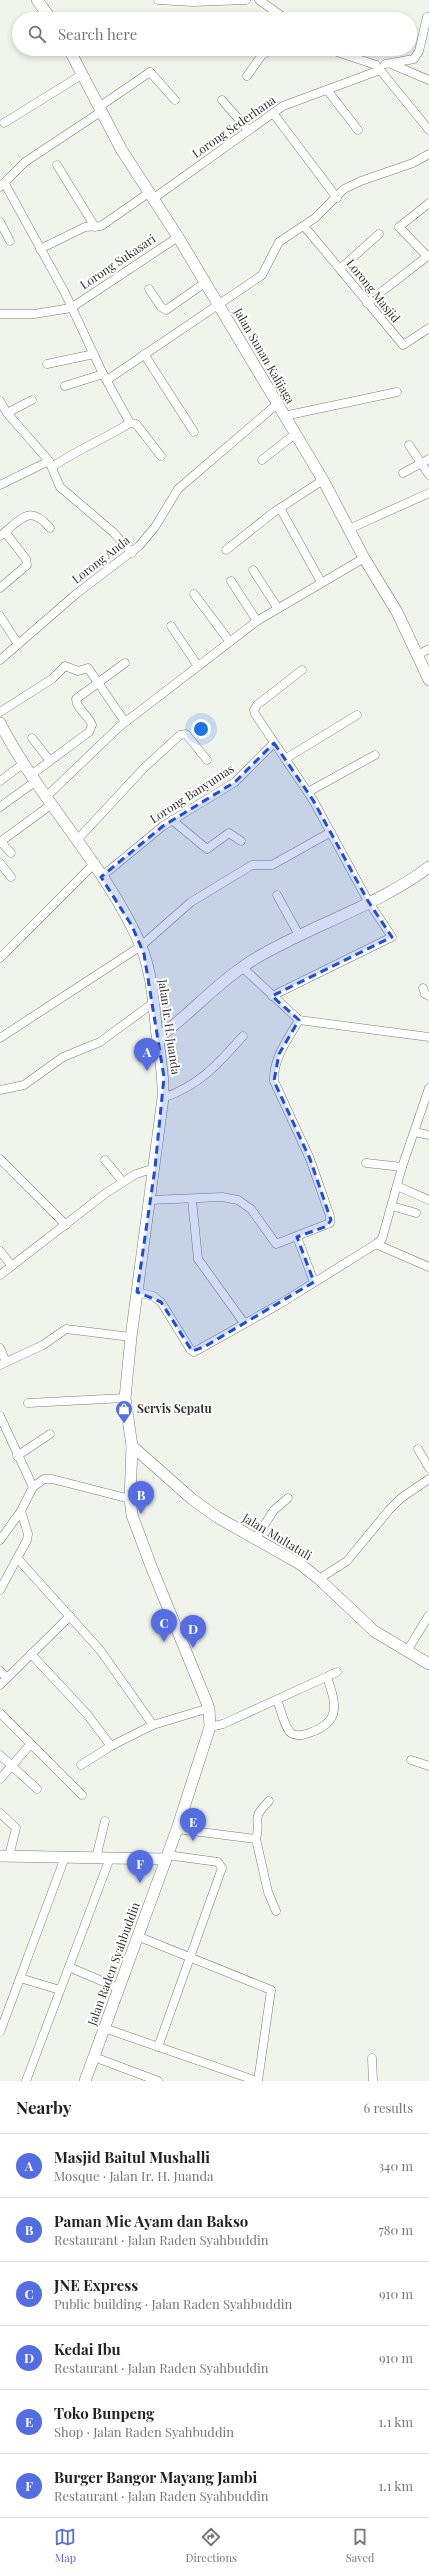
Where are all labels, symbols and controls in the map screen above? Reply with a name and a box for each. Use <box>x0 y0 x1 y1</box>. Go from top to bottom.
search box <box>12 12 417 56</box>
icon: search <box>26 23 48 45</box>
text: Search here <box>58 24 137 44</box>
street label: Lorong Sederhana <box>188 91 278 161</box>
street label: Lorong Sukasari <box>77 230 159 292</box>
street label: Lorong Masjid <box>343 255 404 325</box>
street label: Jalan Sunan Kalijaga <box>230 304 299 406</box>
street label: Lorong Anda <box>68 532 132 587</box>
your location <box>191 719 211 739</box>
street label: Lorong Banyumas <box>146 760 237 826</box>
street label: Jalan Ir. H. Juanda <box>155 977 185 1076</box>
pin: A <box>134 1038 160 1071</box>
shop icon: Servis Sepatu <box>114 1399 134 1424</box>
place label: Servis Sepatu <box>137 1400 213 1416</box>
pin: B <box>128 1481 154 1514</box>
street label: Jalan Multatuli <box>239 1509 316 1563</box>
pin: C <box>151 1609 177 1642</box>
pin: D <box>180 1615 206 1648</box>
pin: E <box>180 1808 206 1841</box>
pin: F <box>127 1850 153 1883</box>
street label: Jalan Raden Syahbuddin <box>83 1900 143 2028</box>
text: Nearby <box>16 2096 71 2118</box>
text: 6 results <box>363 2099 413 2116</box>
text: Masjid Baitul Mushalli <box>54 2147 210 2167</box>
text: A <box>25 2157 33 2174</box>
text: 340 m <box>378 2157 413 2174</box>
text: Mosque · Jalan Ir. H. Juanda <box>54 2167 213 2184</box>
text: Paman Mie Ayam dan Bakso <box>54 2211 248 2231</box>
text: B <box>25 2221 33 2238</box>
text: 780 m <box>378 2221 413 2238</box>
text: Restaurant · Jalan Raden Syahbuddin <box>54 2231 269 2248</box>
text: JNE Express <box>54 2275 138 2295</box>
text: C <box>24 2285 34 2302</box>
text: 910 m <box>379 2285 413 2302</box>
text: Public building · Jalan Raden Syahbuddin <box>54 2295 292 2312</box>
text: Kedai Ibu <box>54 2339 121 2359</box>
text: D <box>24 2349 34 2366</box>
text: 910 m <box>379 2349 413 2366</box>
text: Restaurant · Jalan Raden Syahbuddin <box>54 2359 269 2376</box>
text: Toko Bunpeng <box>54 2403 154 2423</box>
text: E <box>25 2413 33 2430</box>
text: 1.1 km <box>379 2413 413 2430</box>
text: Shop · Jalan Raden Syahbuddin <box>54 2423 234 2440</box>
text: Burger Bangor Mayang Jambi <box>54 2467 257 2487</box>
text: F <box>25 2477 33 2494</box>
text: 1.1 km <box>379 2477 413 2494</box>
text: Restaurant · Jalan Raden Syahbuddin <box>54 2487 269 2504</box>
tab: Map <box>54 2526 76 2565</box>
tab: Directions <box>185 2526 237 2565</box>
tab: Saved <box>346 2526 374 2565</box>

